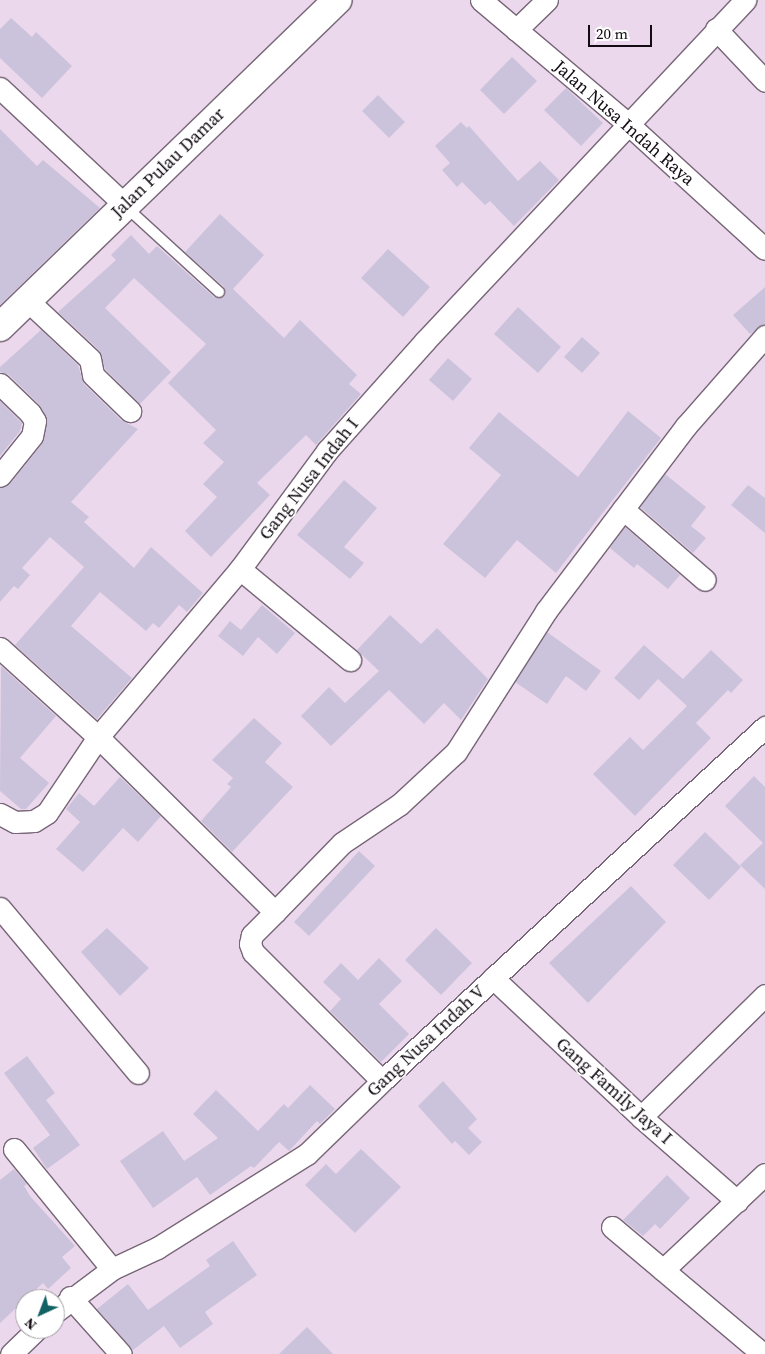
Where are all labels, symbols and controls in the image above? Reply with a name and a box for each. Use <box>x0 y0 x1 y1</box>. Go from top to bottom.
scale bar <box>590 15 654 47</box>
text: 20 m <box>596 23 628 44</box>
street label: Jalan Nusa Indah Raya <box>549 56 699 190</box>
street label: Jalan Pulau Damar <box>107 103 229 223</box>
street label: Gang Nusa Indah I <box>255 414 363 544</box>
street label: Gang Nusa Indah V <box>362 981 490 1101</box>
street label: Gang Family Jaya I <box>551 1033 677 1149</box>
north arrow <box>15 1289 65 1339</box>
text: N <box>20 1313 41 1335</box>

